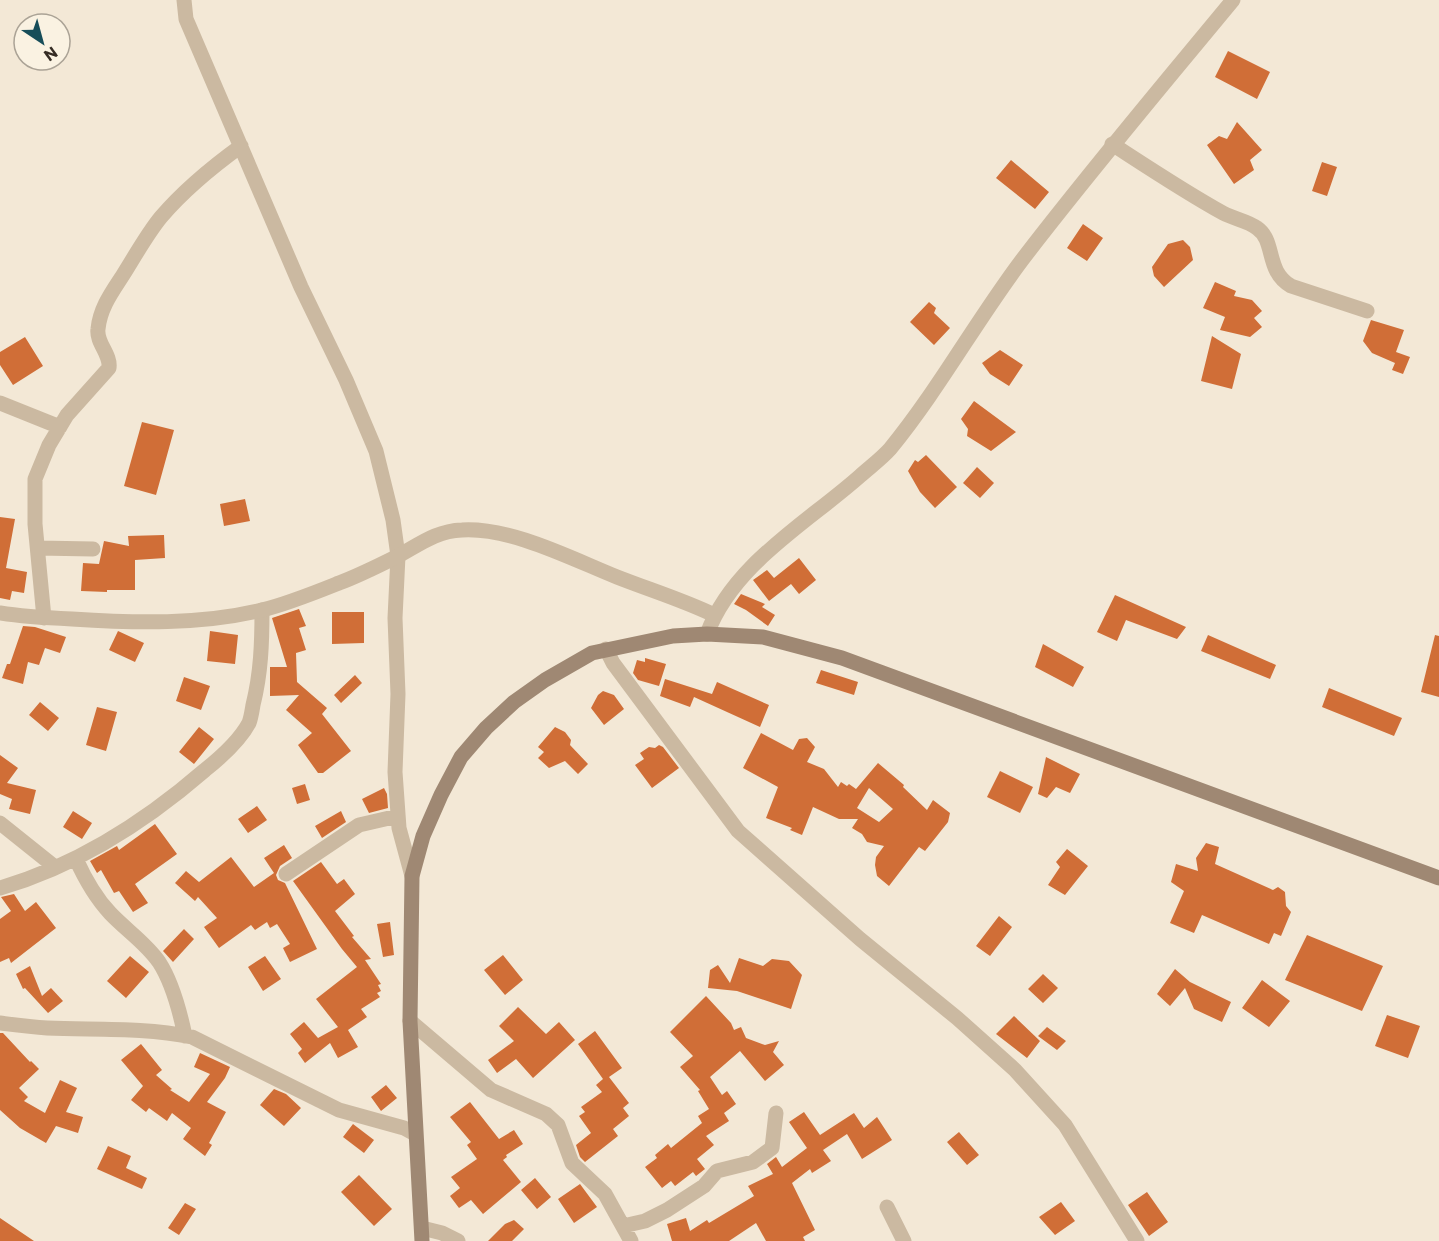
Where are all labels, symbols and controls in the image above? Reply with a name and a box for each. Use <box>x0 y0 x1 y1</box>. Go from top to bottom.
north arrow <box>12 12 72 72</box>
text: N <box>41 43 62 66</box>

